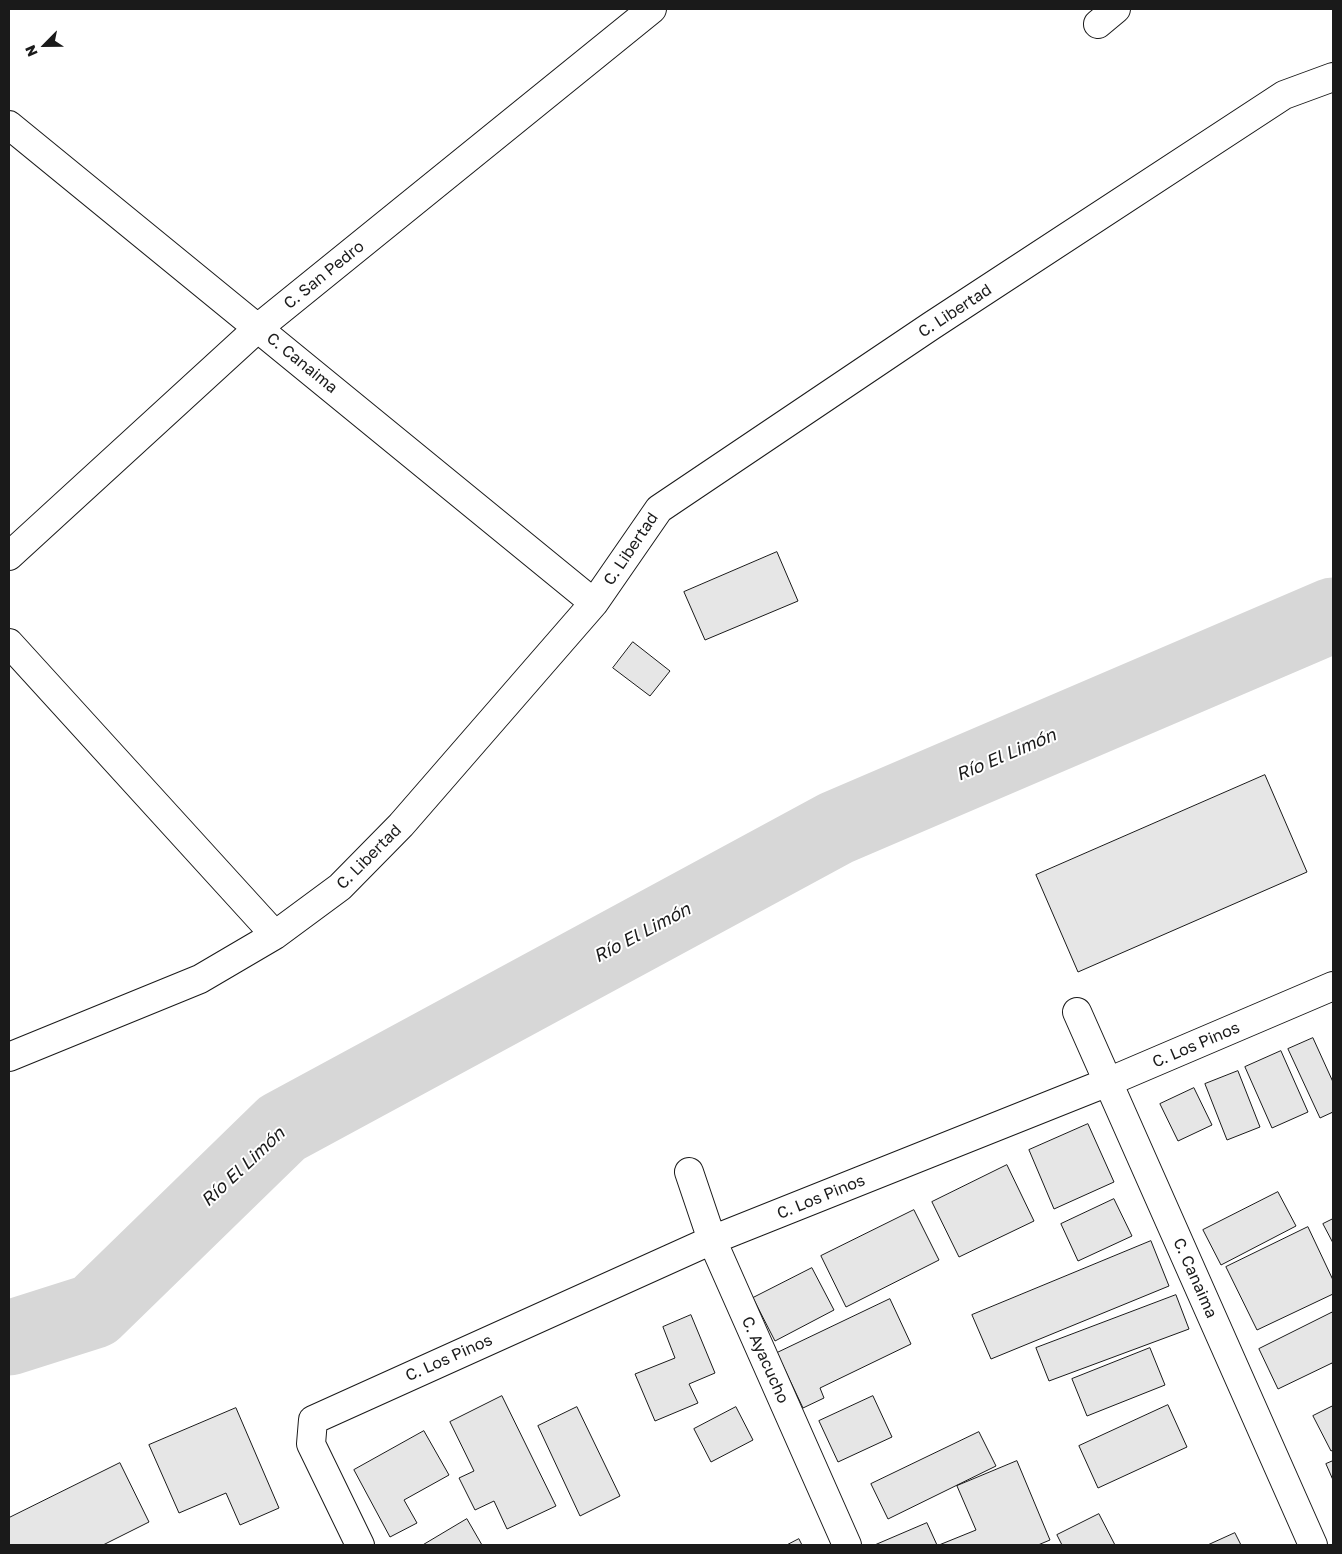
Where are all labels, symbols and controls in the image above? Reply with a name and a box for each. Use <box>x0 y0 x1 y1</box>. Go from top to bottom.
north arrow <box>20 20 70 70</box>
text: N <box>21 43 41 59</box>
street label: C. San Pedro <box>280 237 368 313</box>
street label: C. Libertad <box>915 280 995 342</box>
street label: C. Canaima <box>263 329 341 397</box>
street label: C. Libertad <box>600 509 662 589</box>
water label: Río El Limón <box>953 724 1059 786</box>
street label: C. Libertad <box>333 821 405 893</box>
water label: Río El Limón <box>590 898 694 968</box>
street label: C. Los Pinos <box>1149 1018 1243 1072</box>
water label: Río El Limón <box>197 1123 289 1211</box>
street label: C. Los Pinos <box>774 1171 868 1223</box>
street label: C. Canaima <box>1169 1235 1221 1321</box>
street label: C. Ayacucho <box>737 1314 793 1406</box>
street label: C. Los Pinos <box>403 1330 495 1386</box>

